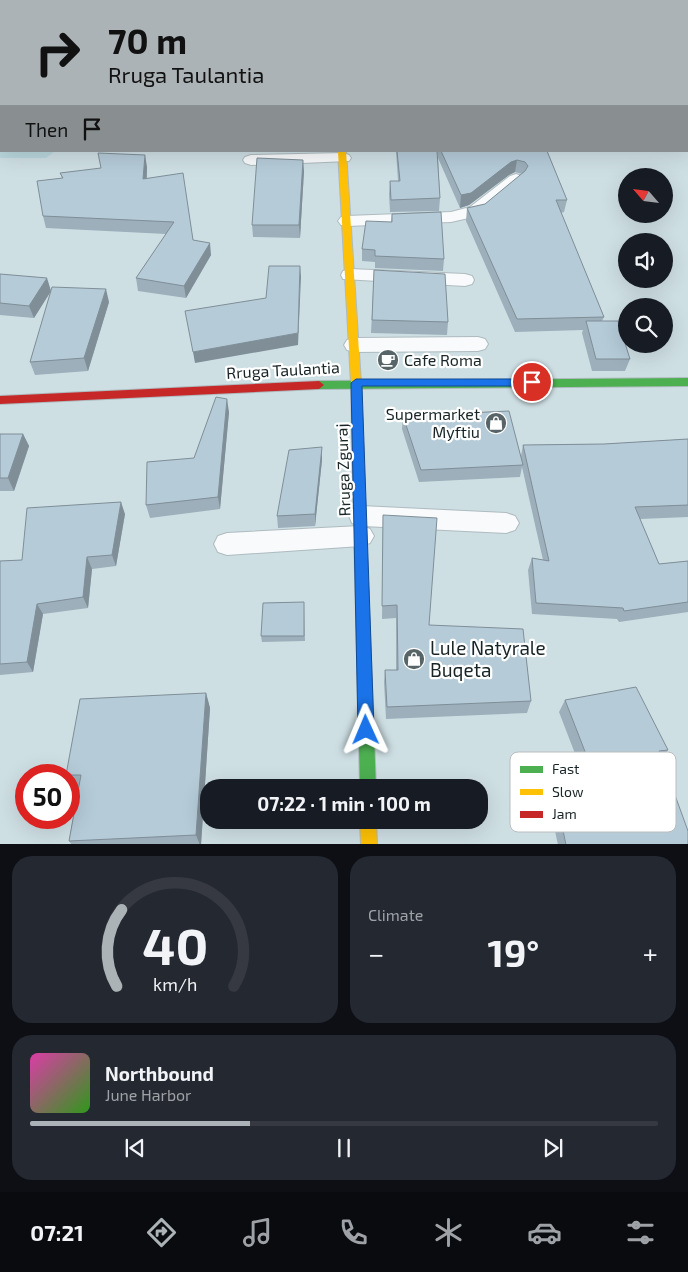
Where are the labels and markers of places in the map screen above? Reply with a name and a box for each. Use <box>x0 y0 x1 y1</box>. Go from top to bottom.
cafe icon: Cafe Roma <box>376 348 400 372</box>
place label: Cafe Roma <box>404 350 482 369</box>
pin <box>511 361 553 403</box>
place label: Supermarket Myftiu <box>386 404 480 441</box>
shop icon: Supermarket Myftiu <box>484 411 508 435</box>
place label: Lule Natyrale Buqeta <box>430 636 546 681</box>
shop icon: Lule Natyrale Buqeta <box>402 647 426 671</box>

